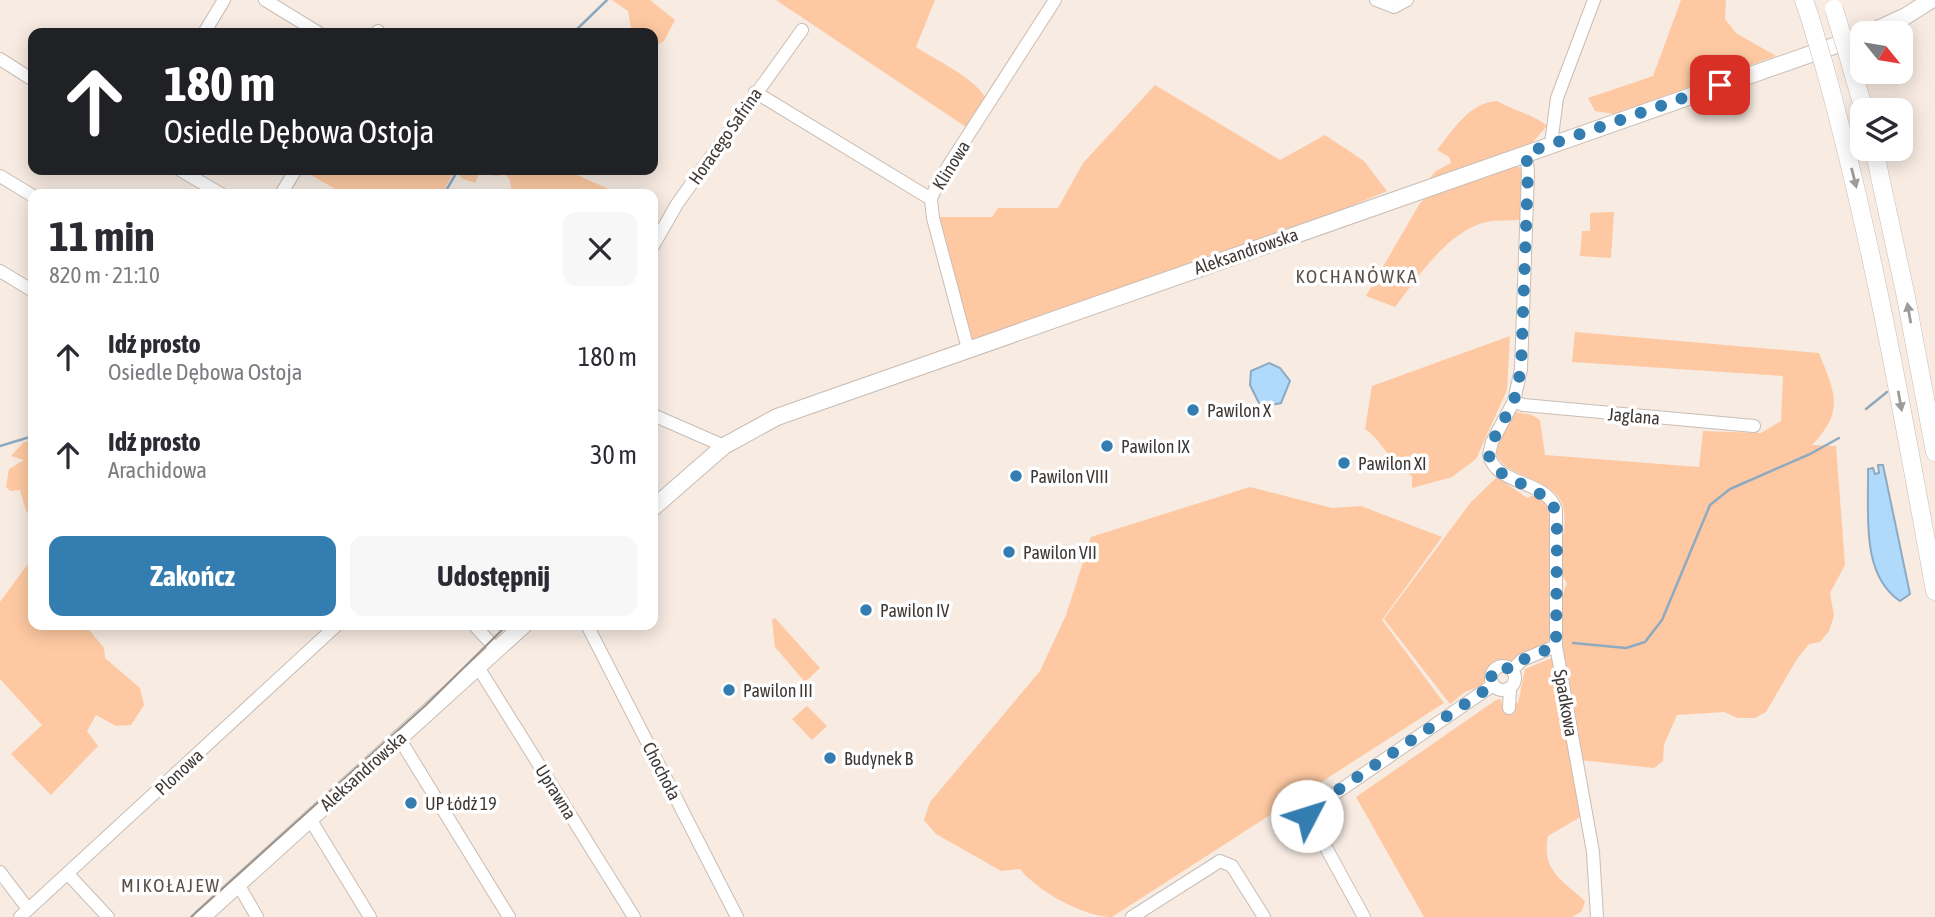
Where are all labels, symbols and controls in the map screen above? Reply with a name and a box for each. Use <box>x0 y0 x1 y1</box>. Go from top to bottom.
north arrow <box>1850 21 1913 84</box>
map controls <box>1850 21 1913 161</box>
text: 180 m <box>164 55 275 111</box>
pin <box>1690 55 1750 115</box>
icon: ahead <box>49 56 140 147</box>
icon: arrive <box>1701 66 1739 104</box>
street label: Horacego Safrina <box>684 84 766 188</box>
button: layers <box>1850 98 1913 161</box>
text: Osiedle Dębowa Ostoja <box>164 113 435 150</box>
street label: Klinowa <box>928 137 974 193</box>
one-way arrow <box>1849 167 1860 189</box>
text: 11 min <box>49 212 155 260</box>
button: close <box>563 212 637 286</box>
street label: Aleksandrowska <box>1191 223 1301 279</box>
text: 820 m · 21:10 <box>49 262 160 288</box>
district label: KOCHANÓWKA <box>1295 265 1419 287</box>
one-way arrow <box>1904 302 1915 324</box>
text: Idź prosto <box>108 329 201 359</box>
icon: ahead <box>49 338 87 376</box>
text: 180 m <box>578 342 637 372</box>
text: Osiedle Dębowa Ostoja <box>108 359 302 385</box>
one-way arrow <box>1895 390 1906 412</box>
place label: Pawilon X <box>1207 400 1272 421</box>
marker: Pawilon X <box>1185 402 1201 418</box>
street label: Jaglana <box>1607 403 1661 429</box>
text: Idź prosto <box>108 427 201 457</box>
icon: ahead <box>49 436 87 474</box>
place label: Pawilon IX <box>1121 436 1191 457</box>
marker: Pawilon IX <box>1099 438 1115 454</box>
text: 30 m <box>590 440 637 470</box>
place label: Pawilon XI <box>1358 453 1427 474</box>
marker: Pawilon XI <box>1336 455 1352 471</box>
text: Arachidowa <box>108 457 207 483</box>
place label: Pawilon VIII <box>1030 466 1109 487</box>
marker: Pawilon VIII <box>1008 468 1024 484</box>
button: Zakończ <box>49 536 336 616</box>
button: Udostępnij <box>350 536 637 616</box>
place label: Pawilon VII <box>1023 542 1097 563</box>
marker: Pawilon VII <box>1001 544 1017 560</box>
place label: Pawilon IV <box>880 600 950 621</box>
marker: Pawilon IV <box>858 602 874 618</box>
street label: Spadkowa <box>1550 668 1582 738</box>
place label: Pawilon III <box>743 680 813 701</box>
marker: Pawilon III <box>721 682 737 698</box>
street label: Aleksandrowska <box>316 727 410 815</box>
street label: Chochoła <box>639 738 685 804</box>
street label: Plonowa <box>151 745 207 799</box>
place label: Budynek B <box>844 748 913 769</box>
marker: Budynek B <box>822 750 838 766</box>
street label: Uprawna <box>531 761 581 823</box>
position arrow <box>1270 779 1344 853</box>
place label: UP Łódź 19 <box>425 793 497 814</box>
marker: UP Łódź 19 <box>403 795 419 811</box>
district label: MIKOŁAJEW <box>121 874 221 896</box>

